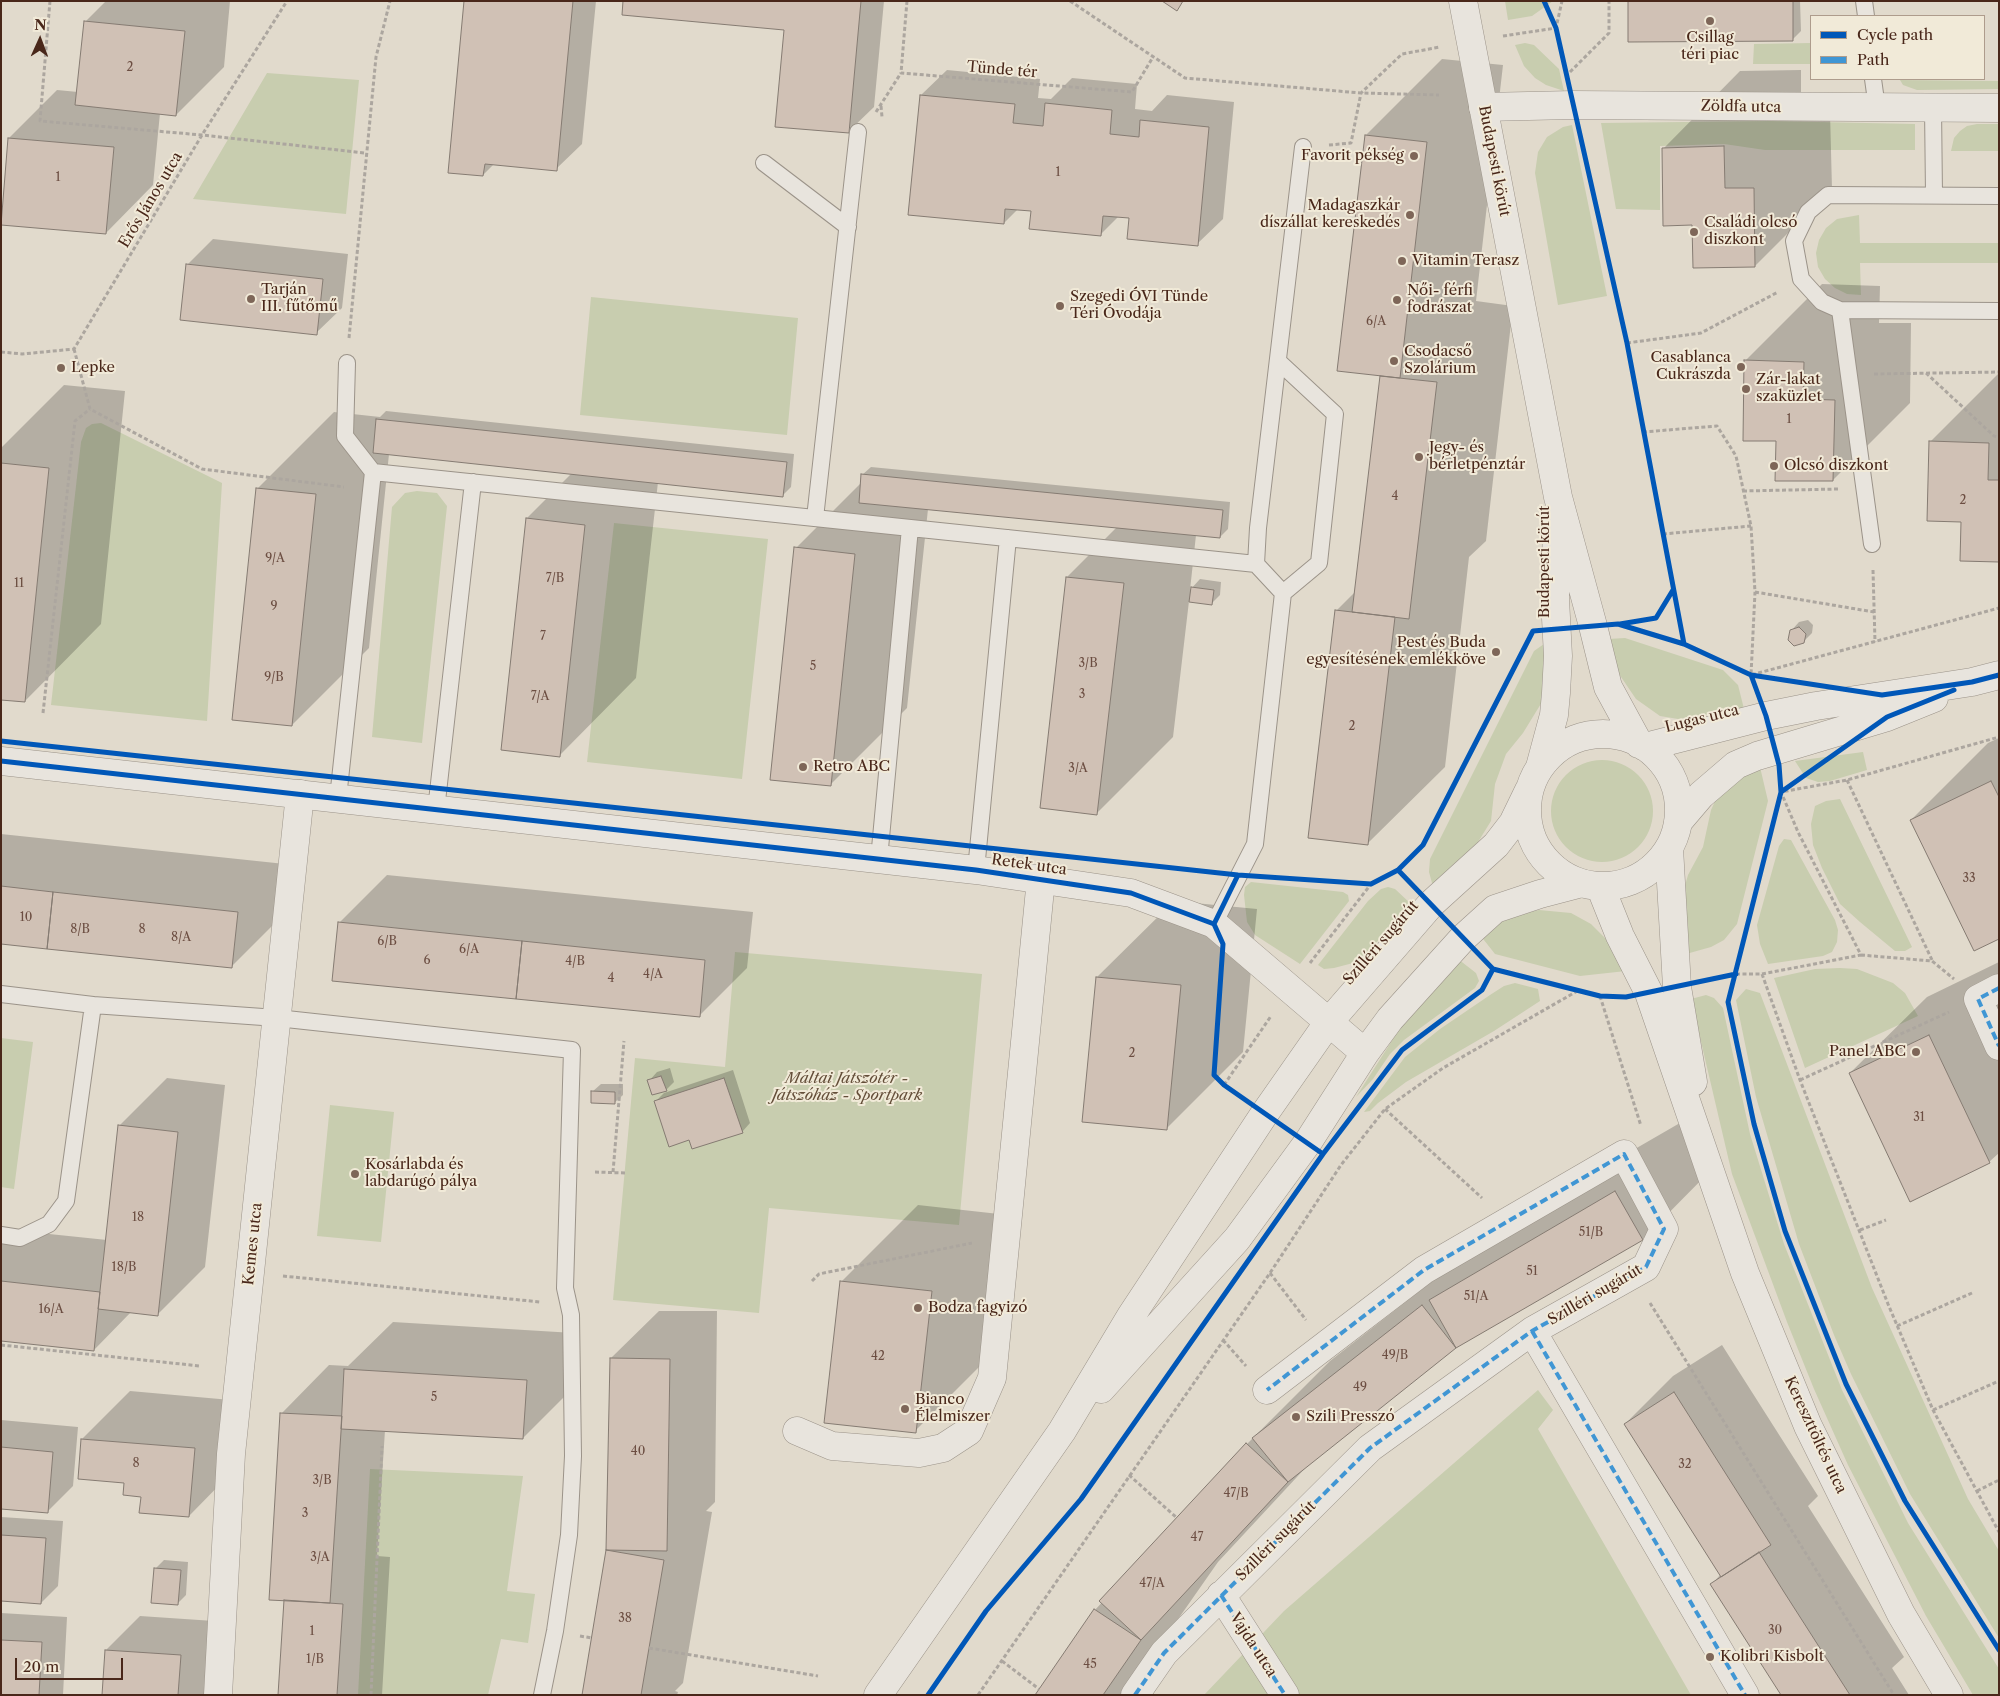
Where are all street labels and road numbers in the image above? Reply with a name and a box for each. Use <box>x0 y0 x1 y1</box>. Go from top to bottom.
street label: Tünde tér <box>966 58 1038 82</box>
street label: Zöldfa utca <box>1701 97 1781 117</box>
street label: Budapesti körút <box>1474 104 1514 218</box>
street label: Erős János utca <box>115 149 187 251</box>
street label: Budapesti körút <box>1536 506 1554 618</box>
street label: Lugas utca <box>1663 701 1741 737</box>
street label: Retek utca <box>990 851 1068 879</box>
street label: Szilléri sugárút <box>1340 897 1422 989</box>
street label: Kemes utca <box>240 1202 266 1286</box>
street label: Szilléri sugárút <box>1545 1261 1645 1329</box>
street label: Kereszttöltés utca <box>1780 1374 1850 1496</box>
street label: Szilléri sugárút <box>1232 1497 1320 1585</box>
street label: Vajda utca <box>1226 1609 1280 1681</box>

